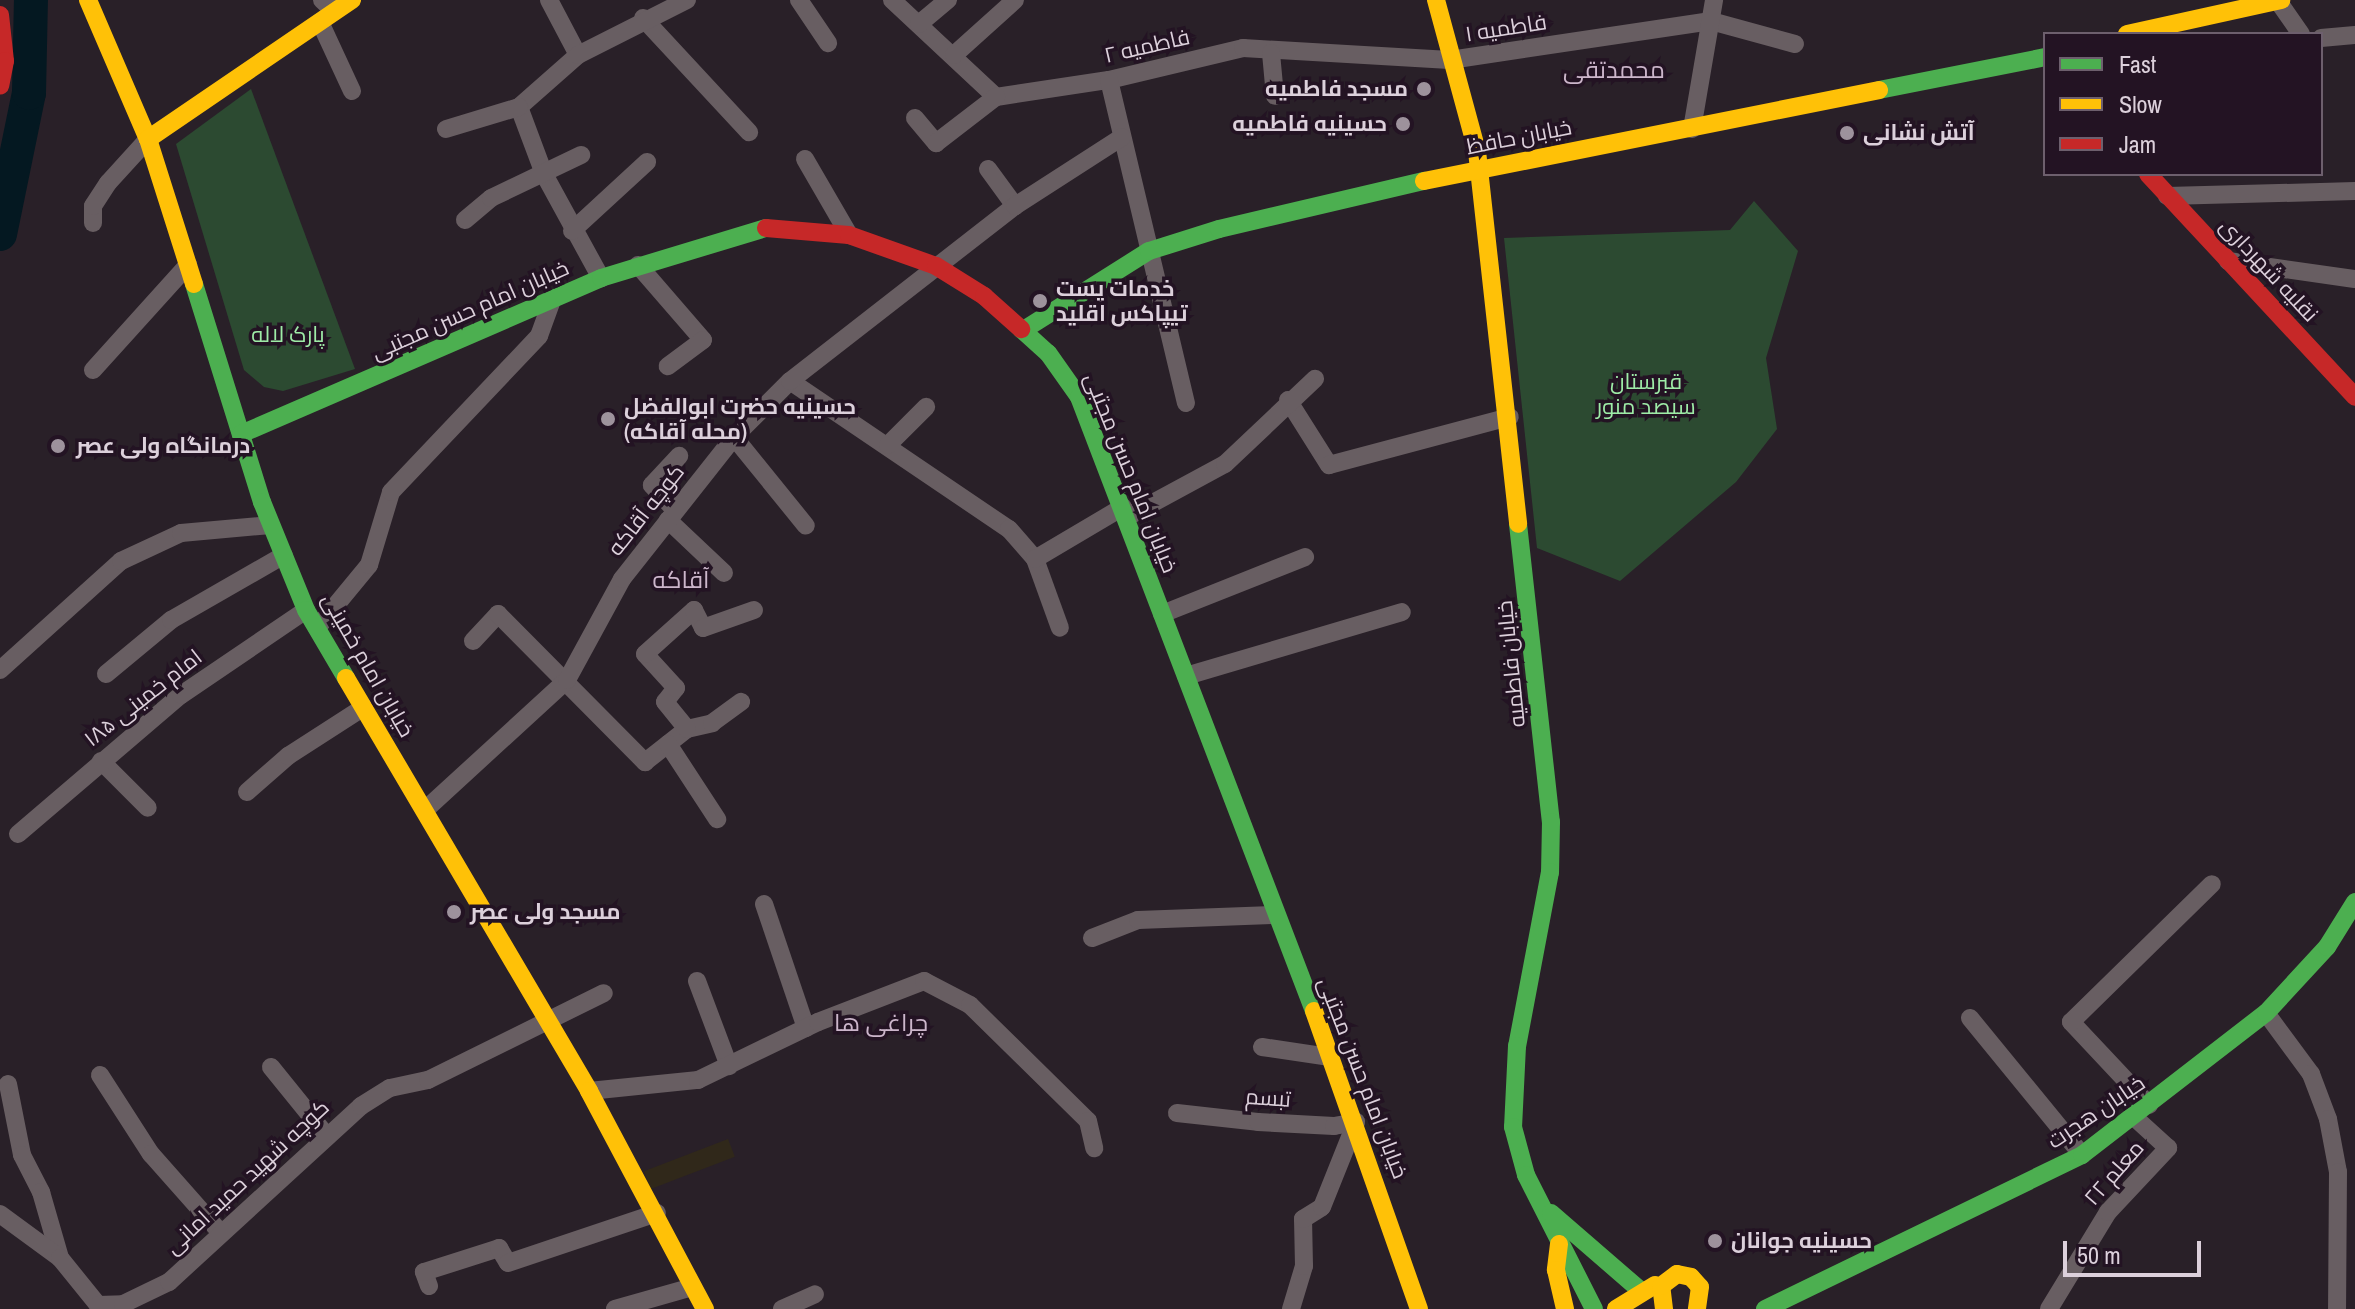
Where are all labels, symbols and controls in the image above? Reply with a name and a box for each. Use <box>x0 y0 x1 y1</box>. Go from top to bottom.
street label: فاطمیه ۱ <box>1463 9 1549 47</box>
street label: فاطمیه ۲ <box>1102 23 1192 69</box>
legend <box>2043 32 2323 176</box>
text: Fast <box>2119 48 2156 80</box>
district label: محمدتقی <box>1563 56 1665 84</box>
place label: مسجد فاطمیه <box>1265 76 1408 102</box>
marker: مسجد فاطمیه <box>1415 80 1433 98</box>
text: Slow <box>2119 88 2162 120</box>
place label: حسینیه فاطمیه <box>1232 111 1387 137</box>
street label: خیابان حافظ <box>1464 114 1574 160</box>
marker: حسینیه فاطمیه <box>1394 115 1412 133</box>
place label: آتش نشانی <box>1863 120 1975 146</box>
marker: آتش نشانی <box>1838 124 1856 142</box>
text: Jam <box>2119 128 2156 160</box>
street label: نقلیه شهرداری <box>2214 213 2324 327</box>
street label: خیابان امام حسن مجتبی <box>367 255 573 365</box>
place label: خدمات پست تیپاکس اقلید <box>1056 275 1188 326</box>
marker: خدمات پست تیپاکس اقلید <box>1031 292 1049 310</box>
park label: پارک لاله <box>251 322 325 348</box>
park label: قبرستان سیصد منور <box>1596 368 1696 420</box>
street label: خیابان امام حسن مجتبی <box>1079 369 1183 577</box>
place label: حسینیه حضرت ابوالفضل (محله آقاکه) <box>624 393 856 444</box>
marker: حسینیه حضرت ابوالفضل (محله آقاکه) <box>599 410 617 428</box>
place label: درمانگاه ولی عصر <box>76 433 250 459</box>
marker: درمانگاه ولی عصر <box>47 435 69 457</box>
street label: کوچه آقاکه <box>602 459 690 561</box>
district label: آقاکه <box>653 566 709 594</box>
street label: خیابان امام خمینی <box>316 588 420 742</box>
street label: خیابان فاطمیه <box>1491 599 1531 729</box>
street label: امام خمینی ۱۸۵ <box>79 644 207 752</box>
place label: مسجد ولی عصر <box>470 899 621 925</box>
marker: مسجد ولی عصر <box>445 903 463 921</box>
street label: خیابان امام حسن مجتبی <box>1312 974 1414 1182</box>
district label: چراغی ها <box>834 1009 928 1037</box>
street label: خیابان هجرت <box>2042 1070 2150 1154</box>
street label: تبسم <box>1244 1083 1292 1113</box>
street label: کوچه شهید حمید امانی <box>160 1094 334 1260</box>
street label: معلم ۲۲ <box>2079 1135 2149 1211</box>
scale bar <box>2067 1225 2205 1275</box>
place label: حسینیه جوانان <box>1731 1228 1872 1254</box>
marker: حسینیه جوانان <box>1706 1232 1724 1250</box>
text: 50 m <box>2077 1239 2121 1271</box>

